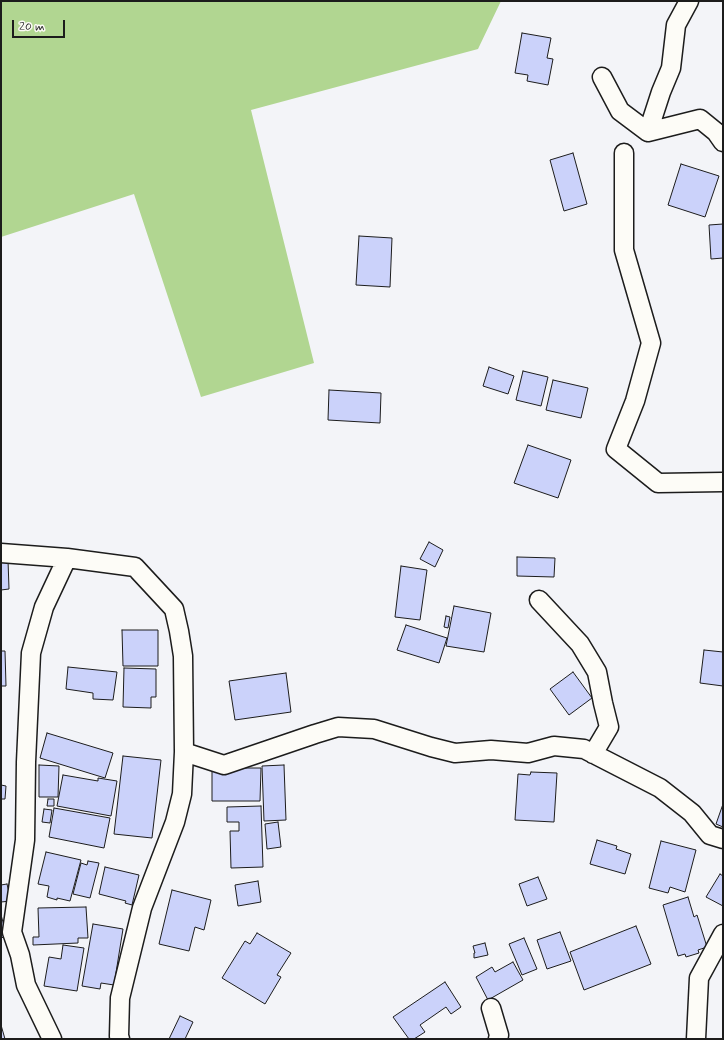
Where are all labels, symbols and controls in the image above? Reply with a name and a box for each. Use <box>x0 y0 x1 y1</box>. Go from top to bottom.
scale bar <box>14 12 67 38</box>
text: 20 m <box>19 19 45 35</box>

